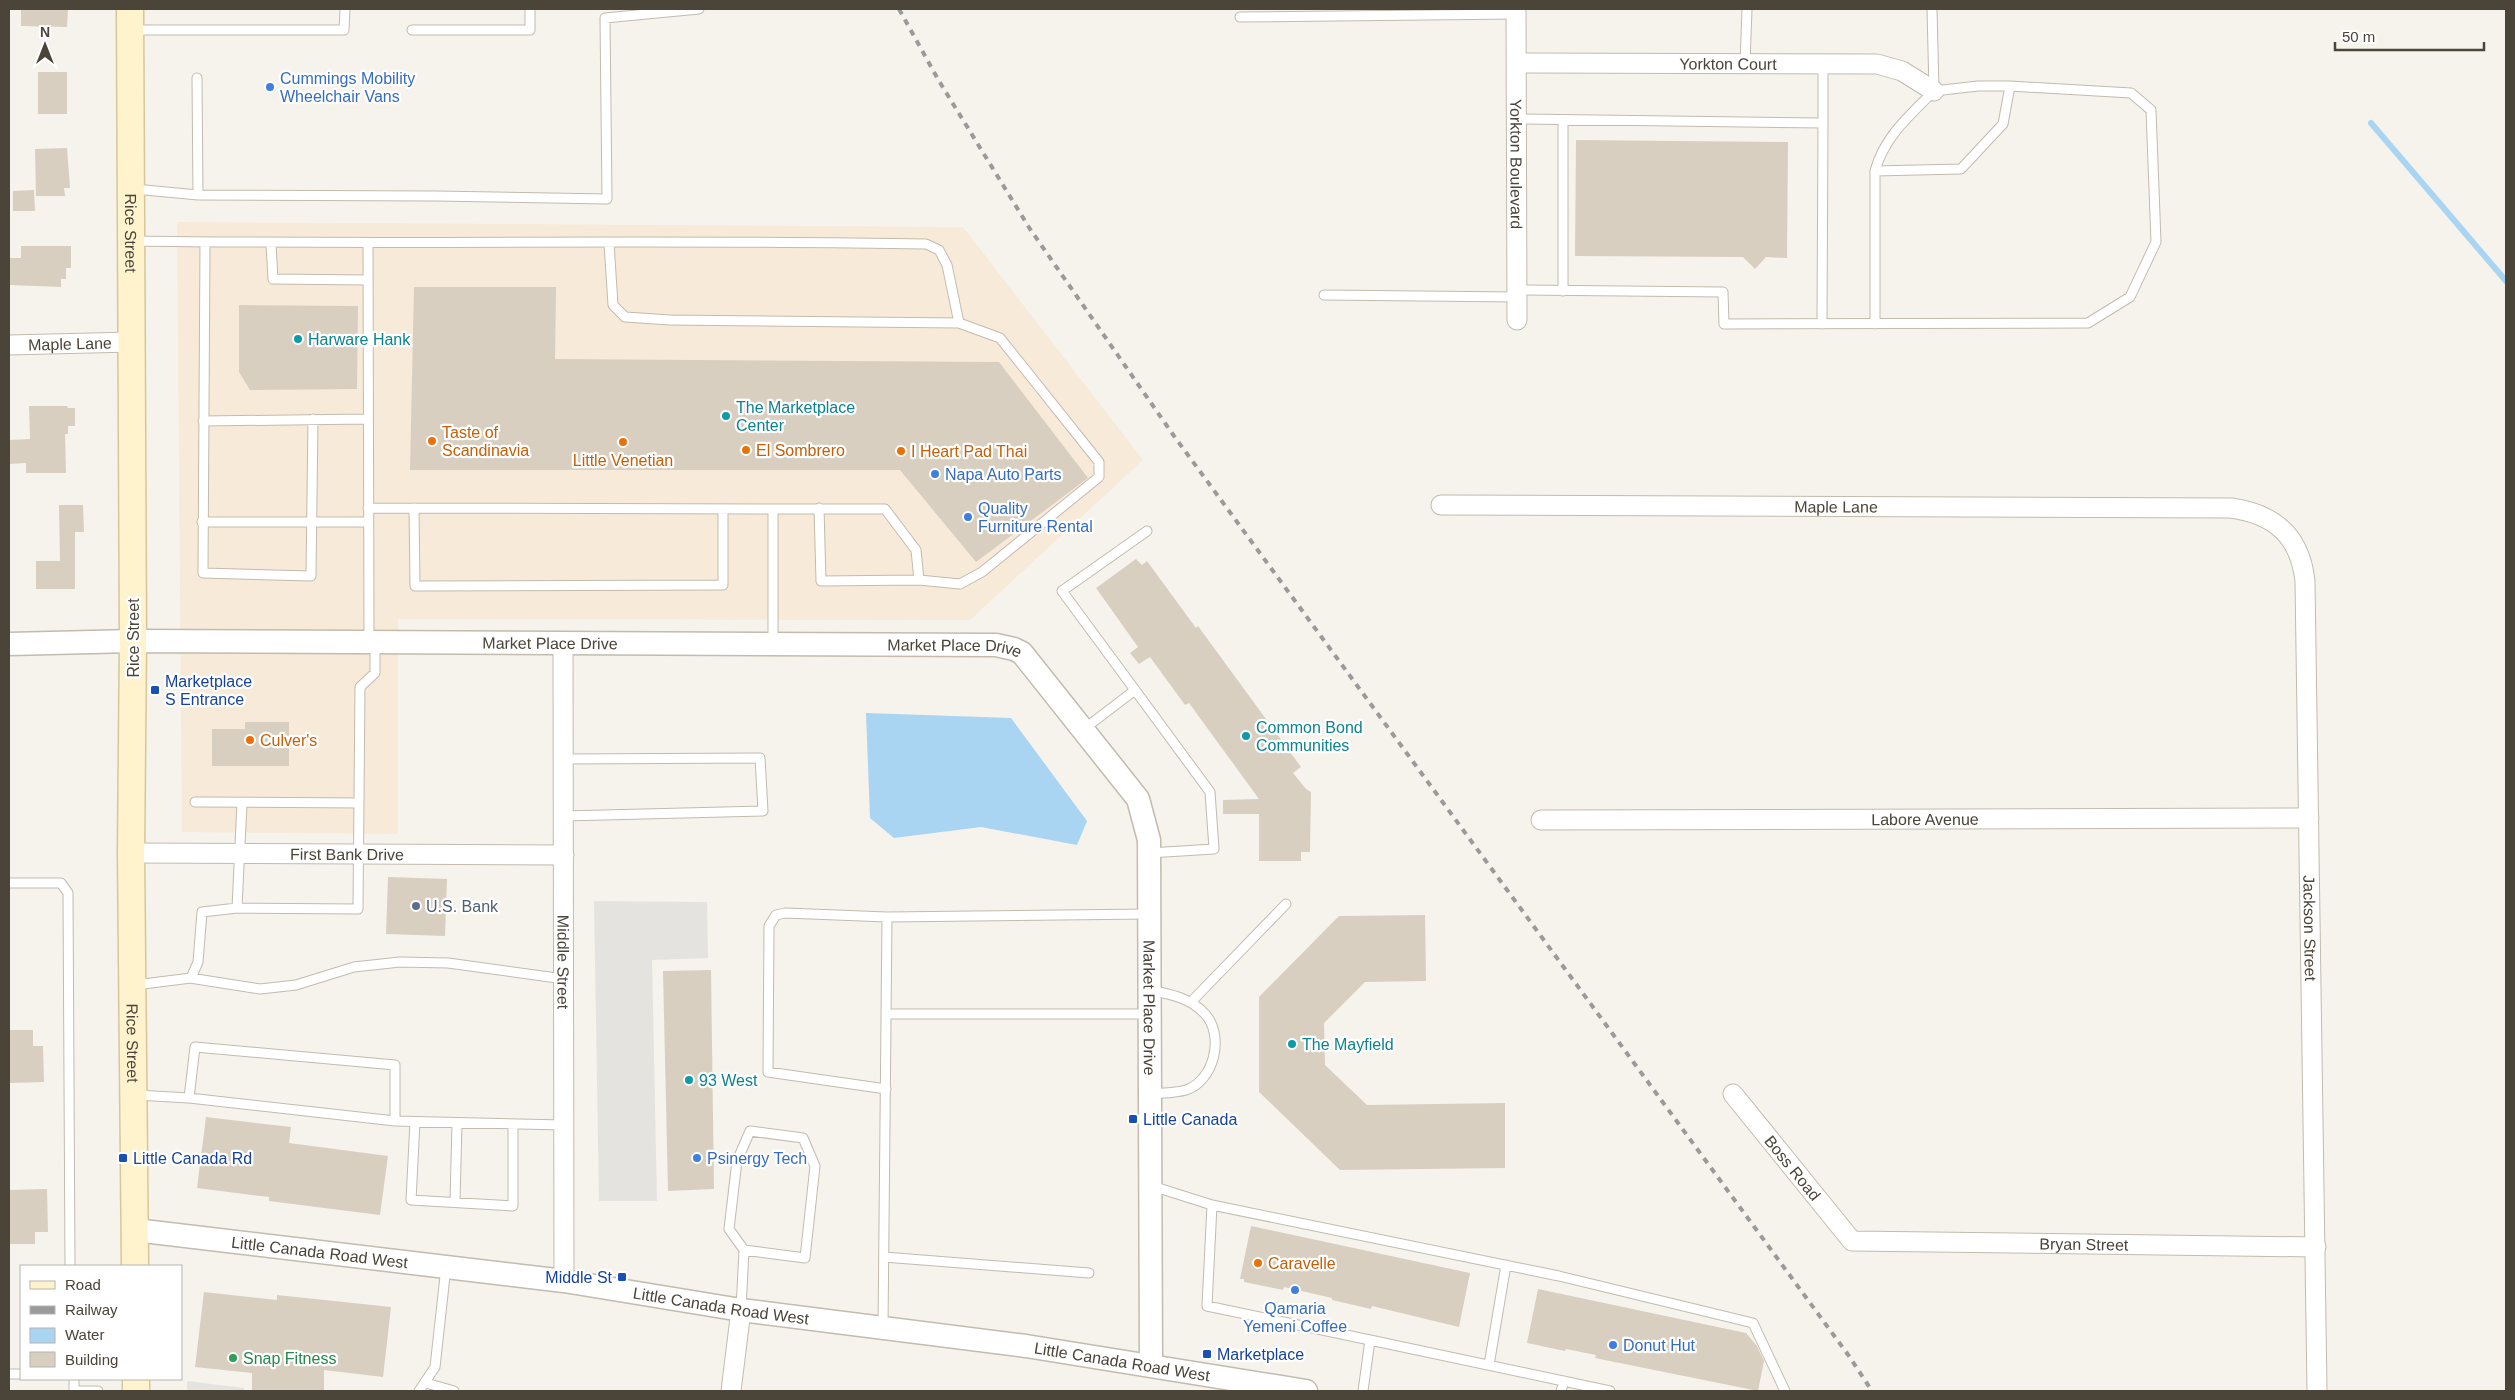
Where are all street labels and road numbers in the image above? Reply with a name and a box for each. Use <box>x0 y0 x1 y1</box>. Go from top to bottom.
street label: Yorkton Court <box>1679 55 1777 73</box>
street label: Yorkton Boulevard <box>1507 99 1525 229</box>
street label: Rice Street <box>122 193 139 273</box>
street label: Maple Lane <box>28 334 112 354</box>
street label: Maple Lane <box>1794 498 1878 516</box>
street label: Rice Street <box>125 598 142 678</box>
street label: Market Place Drive <box>482 635 618 652</box>
street label: Market Place Drive <box>887 636 1025 661</box>
street label: Labore Avenue <box>1871 811 1979 828</box>
street label: First Bank Drive <box>290 846 404 863</box>
street label: Jackson Street <box>2300 875 2319 982</box>
street label: Middle Street <box>554 915 572 1010</box>
street label: Market Place Drive <box>1140 940 1158 1075</box>
street label: Rice Street <box>123 1003 141 1083</box>
street label: Boss Road <box>1761 1132 1824 1204</box>
street label: Little Canada Road West <box>230 1234 409 1271</box>
street label: Bryan Street <box>2039 1235 2129 1254</box>
street label: Little Canada Road West <box>632 1284 810 1328</box>
street label: Little Canada Road West <box>1033 1339 1212 1385</box>

